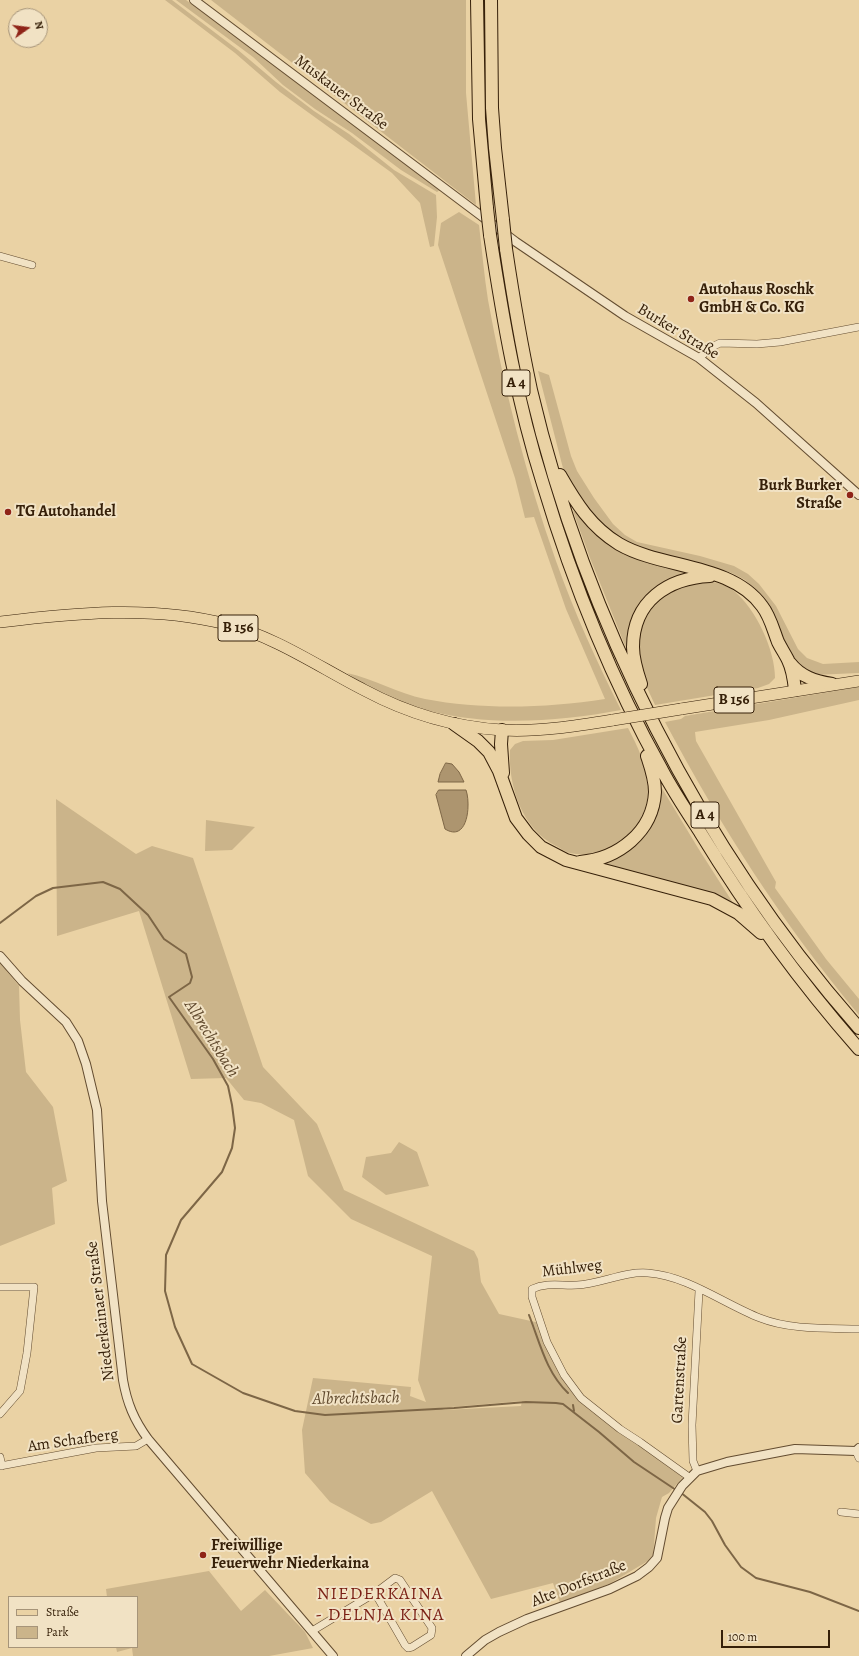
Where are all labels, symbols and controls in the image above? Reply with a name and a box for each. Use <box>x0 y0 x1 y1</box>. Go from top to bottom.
north arrow <box>8 8 48 48</box>
text: N <box>31 20 47 31</box>
street label: Muskauer Straße <box>290 52 392 134</box>
place label: Autohaus Roschk GmbH & Co. KG <box>699 280 814 318</box>
marker: Autohaus Roschk GmbH & Co. KG <box>686 294 696 304</box>
street label: Burker Straße <box>634 300 722 364</box>
road number: A 4 <box>502 370 530 396</box>
place label: Burk Burker Straße <box>759 476 842 514</box>
marker: Burk Burker Straße <box>845 490 855 500</box>
place label: TG Autohandel <box>16 502 116 522</box>
marker: TG Autohandel <box>3 507 13 517</box>
road number: B 156 <box>218 615 258 641</box>
road number: B 156 <box>714 687 754 713</box>
road number: A 4 <box>691 802 719 828</box>
water label: Albrechtsbach <box>179 997 243 1081</box>
street label: Niederkainaer Straße <box>83 1240 119 1382</box>
street label: Mühlweg <box>541 1256 603 1282</box>
street label: Gartenstraße <box>668 1336 692 1424</box>
water label: Albrechtsbach <box>312 1388 400 1410</box>
street label: Am Schafberg <box>27 1425 119 1457</box>
place label: Freiwillige Feuerwehr Niederkaina <box>211 1536 369 1574</box>
marker: Freiwillige Feuerwehr Niederkaina <box>198 1550 208 1560</box>
street label: Alte Dorfstraße <box>529 1556 629 1612</box>
district label: NIEDERKAINA - DELNJA KINA <box>315 1584 445 1626</box>
legend <box>8 1596 138 1648</box>
text: Straße <box>46 1604 79 1620</box>
scale bar <box>723 1622 832 1648</box>
text: Park <box>46 1624 69 1640</box>
text: 100 m <box>728 1629 757 1645</box>

